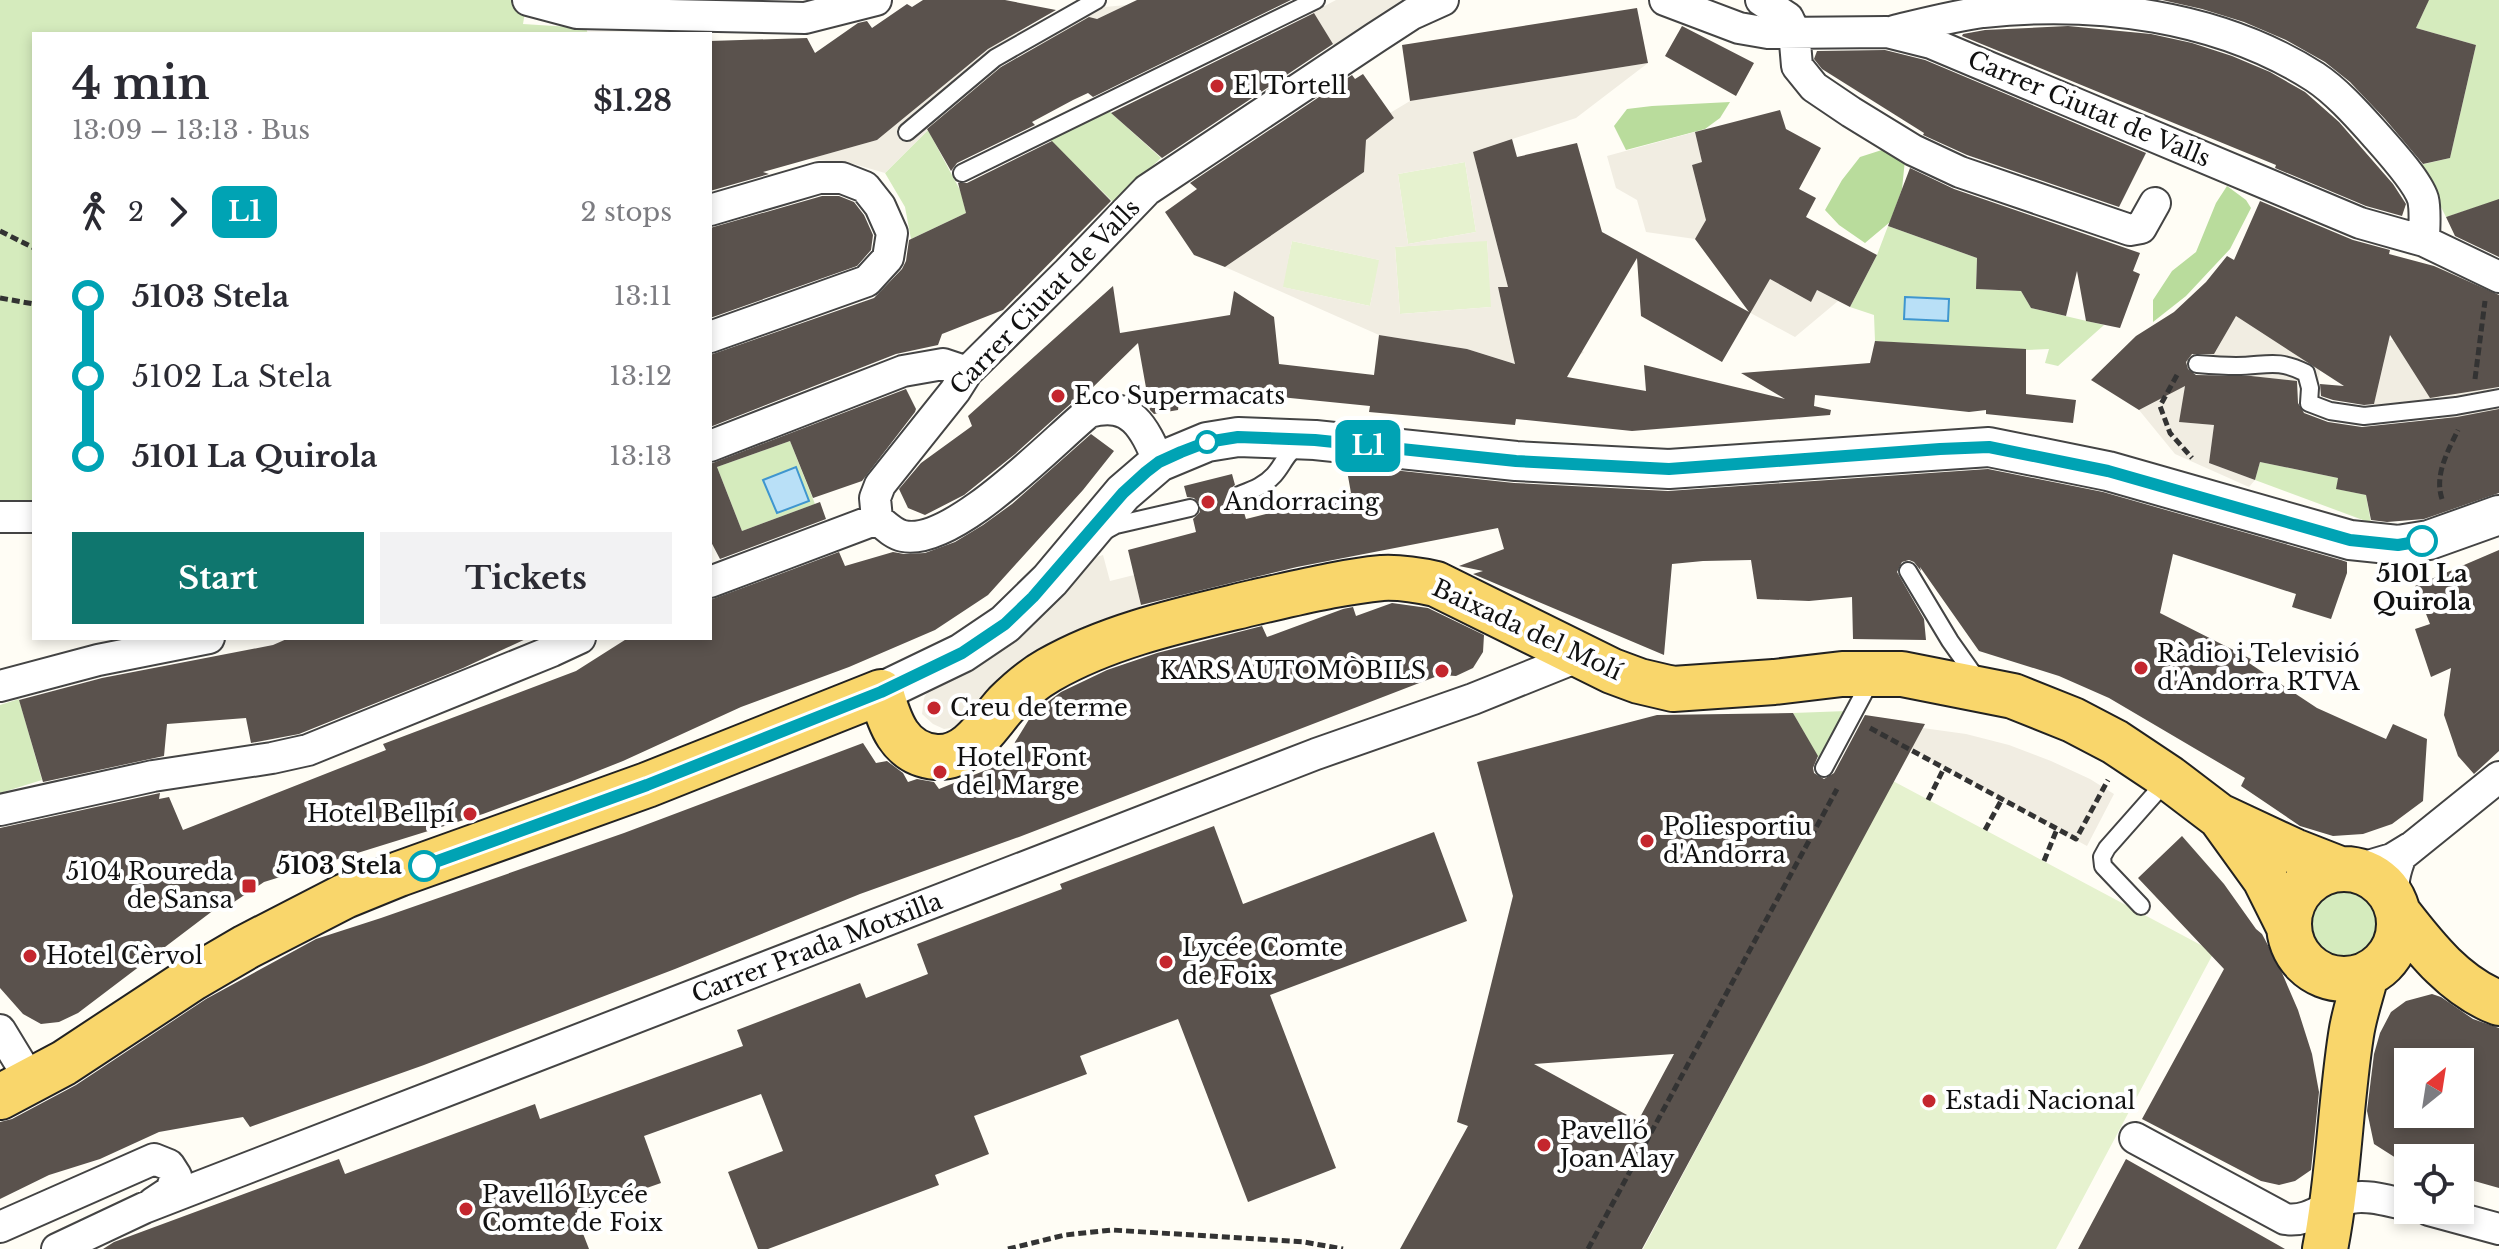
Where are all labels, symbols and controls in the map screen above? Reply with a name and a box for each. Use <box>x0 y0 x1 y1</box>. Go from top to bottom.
street label: Carrer Ciutat de Valls <box>1964 44 2215 173</box>
text: 4 min <box>72 56 209 111</box>
place label: El Tortell <box>1233 71 1347 100</box>
marker: El Tortell <box>1208 77 1226 95</box>
text: $1.28 <box>593 82 672 119</box>
text: 13:09 – 13:13 · Bus <box>72 114 310 146</box>
icon: walk <box>72 190 116 234</box>
icon: forward <box>156 190 200 234</box>
street label: Carrer Ciutat de Valls <box>944 193 1146 400</box>
text: L1 <box>228 194 261 229</box>
text: 2 <box>128 196 144 228</box>
text: 2 stops <box>580 196 672 228</box>
text: 5103 Stela <box>132 278 289 315</box>
text: 13:11 <box>614 280 672 312</box>
text: 5102 La Stela <box>132 358 332 395</box>
text: 13:12 <box>609 360 672 392</box>
place label: Eco Supermacats <box>1074 381 1285 410</box>
marker: Eco Supermacats <box>1049 387 1067 405</box>
line badge: L1 <box>1332 420 1404 472</box>
text: L1 <box>1351 428 1385 463</box>
unlabelled marker <box>1196 431 1218 453</box>
text: 5101 La Quirola <box>132 438 378 475</box>
text: 13:13 <box>609 440 672 472</box>
place label: Andorracing <box>1223 487 1380 516</box>
marker: Andorracing <box>1199 493 1217 511</box>
marker: 5101 La Quirola <box>2407 526 2437 556</box>
button: Start <box>72 532 364 624</box>
button: Tickets <box>380 532 672 624</box>
place label: 5101 La Quirola <box>2373 559 2471 616</box>
street label: Baixada del Molí <box>1428 573 1627 687</box>
place label: Ràdio i Televisió d'Andorra RTVA <box>2157 639 2360 696</box>
place label: KARS AUTOMÒBILS <box>1159 656 1426 685</box>
marker: Ràdio i Televisió d'Andorra RTVA <box>2132 659 2150 677</box>
marker: KARS AUTOMÒBILS <box>1433 662 1451 680</box>
place label: Creu de terme <box>950 693 1128 722</box>
marker: Creu de terme <box>925 699 943 717</box>
place label: Hotel Font del Marge <box>956 743 1087 800</box>
marker: Hotel Font del Marge <box>931 763 949 781</box>
place label: Hotel Bellpí <box>307 799 455 828</box>
marker: Hotel Bellpí <box>461 805 479 823</box>
place label: Poliesportiu d'Andorra <box>1663 812 1812 869</box>
marker: Poliesportiu d'Andorra <box>1638 832 1656 850</box>
place label: 5103 Stela <box>276 851 402 880</box>
marker: 5103 Stela <box>409 851 439 881</box>
place label: 5104 Roureda de Sansa <box>66 857 234 914</box>
marker: 5104 Roureda de Sansa <box>240 877 258 895</box>
street label: Carrer Prada Motxilla <box>687 886 947 1009</box>
place label: Lycée Comte de Foix <box>1182 933 1343 990</box>
place label: Hotel Cèrvol <box>46 941 203 970</box>
marker: Hotel Cèrvol <box>21 947 39 965</box>
marker: Lycée Comte de Foix <box>1157 953 1175 971</box>
north arrow <box>2394 1048 2474 1128</box>
map controls <box>2394 1048 2474 1224</box>
place label: Estadi Nacional <box>1945 1086 2136 1115</box>
marker: Estadi Nacional <box>1920 1092 1938 1110</box>
place label: Pavelló Joan Alay <box>1557 1116 1675 1173</box>
marker: Pavelló Joan Alay <box>1535 1136 1553 1154</box>
button: locate <box>2394 1144 2474 1224</box>
place label: Pavelló Lycée Comte de Foix <box>482 1180 663 1237</box>
marker: Pavelló Lycée Comte de Foix <box>457 1200 475 1218</box>

